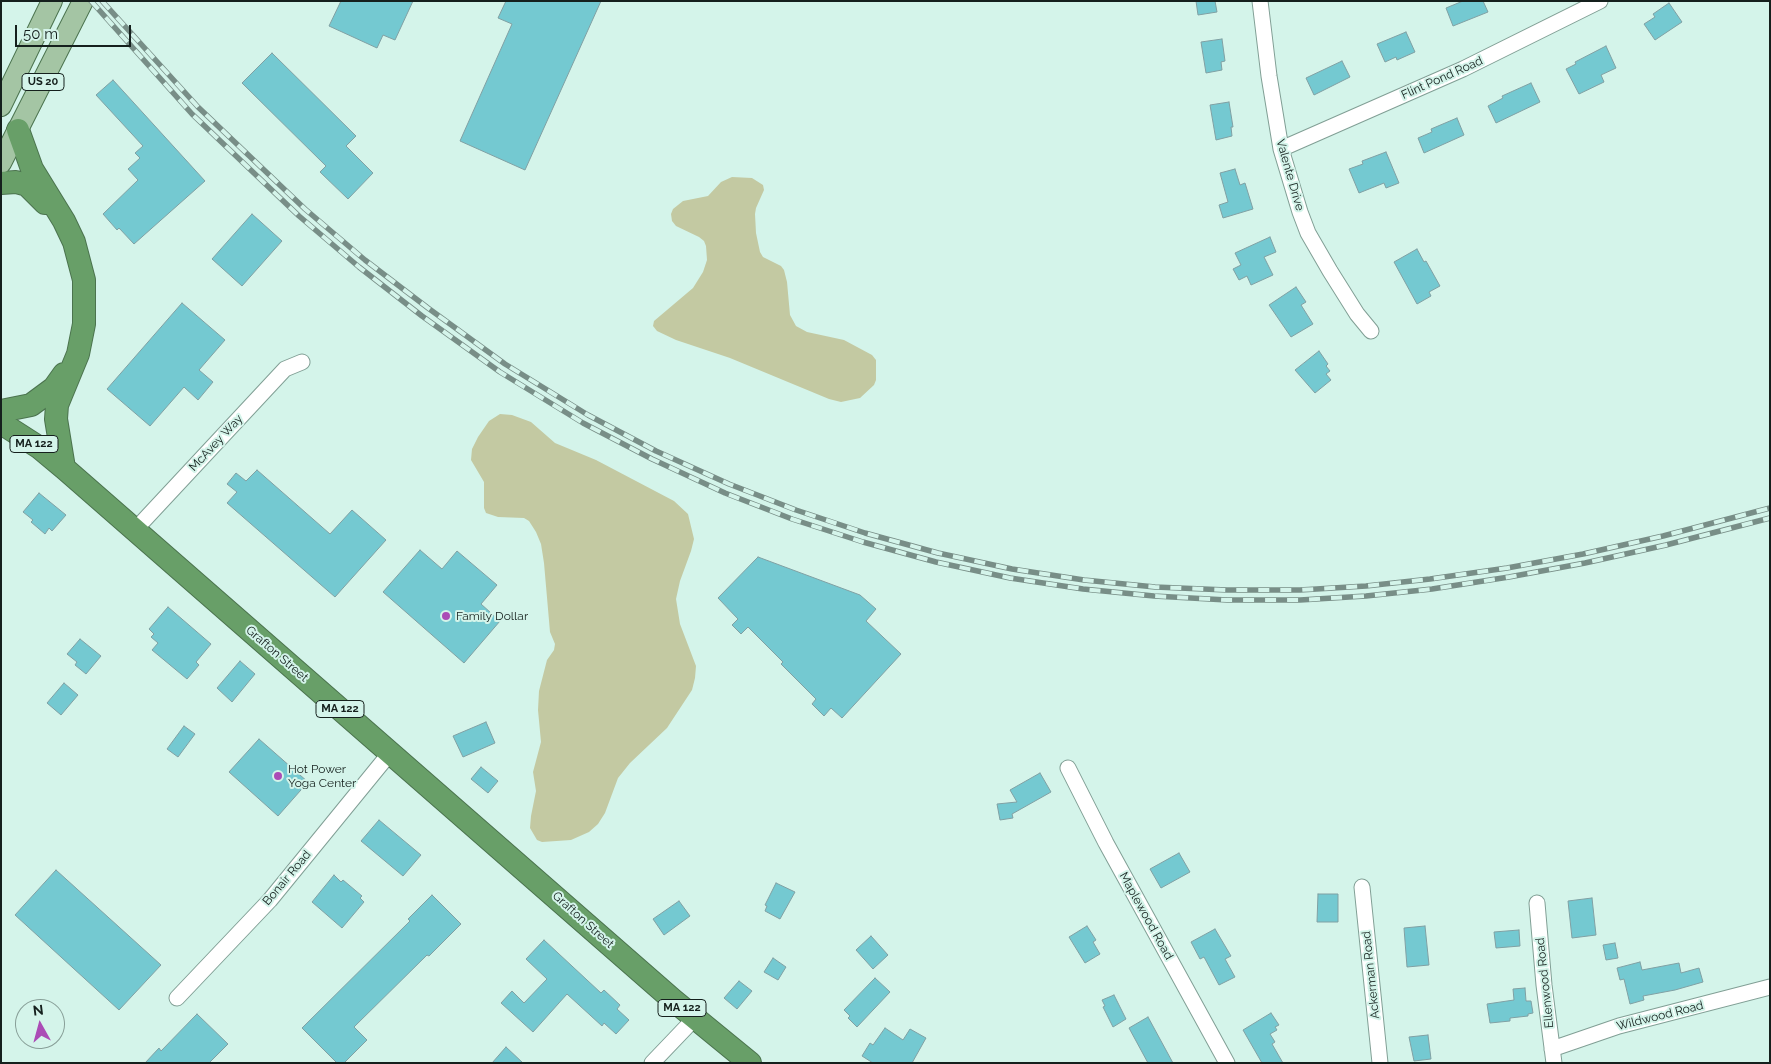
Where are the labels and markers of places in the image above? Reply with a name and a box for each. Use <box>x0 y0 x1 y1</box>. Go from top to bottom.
place label: Family Dollar <box>456 609 528 623</box>
marker: Family Dollar <box>440 610 452 622</box>
place label: Hot Power Yoga Center <box>288 762 356 790</box>
marker: Hot Power Yoga Center <box>272 770 284 782</box>

